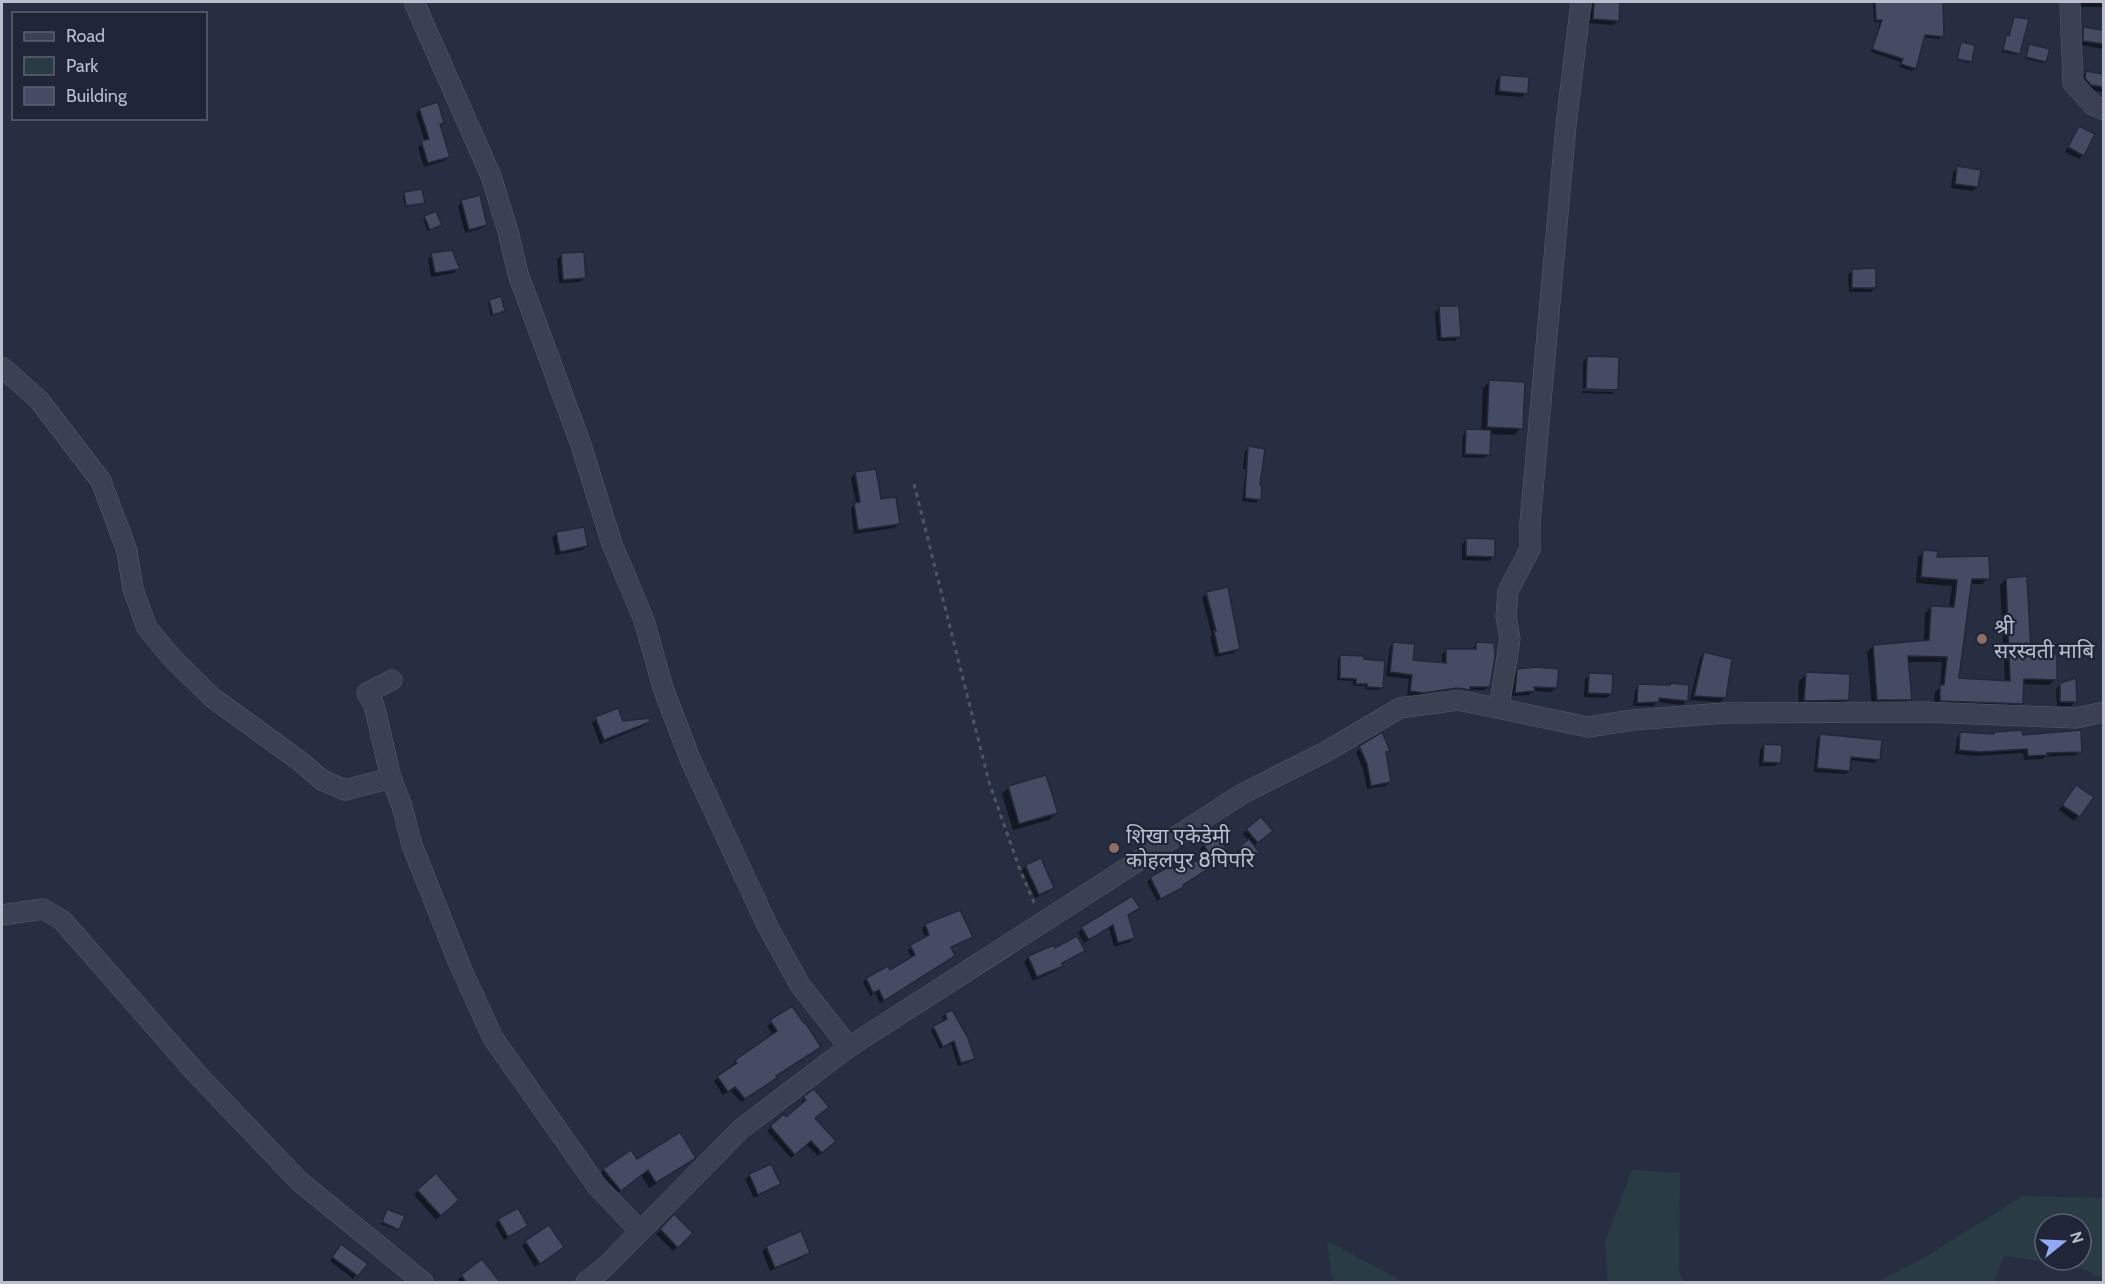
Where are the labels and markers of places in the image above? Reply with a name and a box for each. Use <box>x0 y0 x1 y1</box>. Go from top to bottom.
place label: श्री सरस्वती माबि <box>1994 614 2095 663</box>
marker: श्री सरस्वती माबि <box>1975 632 1989 646</box>
place label: शिखा एकेडेमी कोहलपुर 8पिपरि <box>1126 823 1255 873</box>
marker: शिखा एकेडेमी कोहलपुर 8पिपरि <box>1107 841 1121 855</box>

